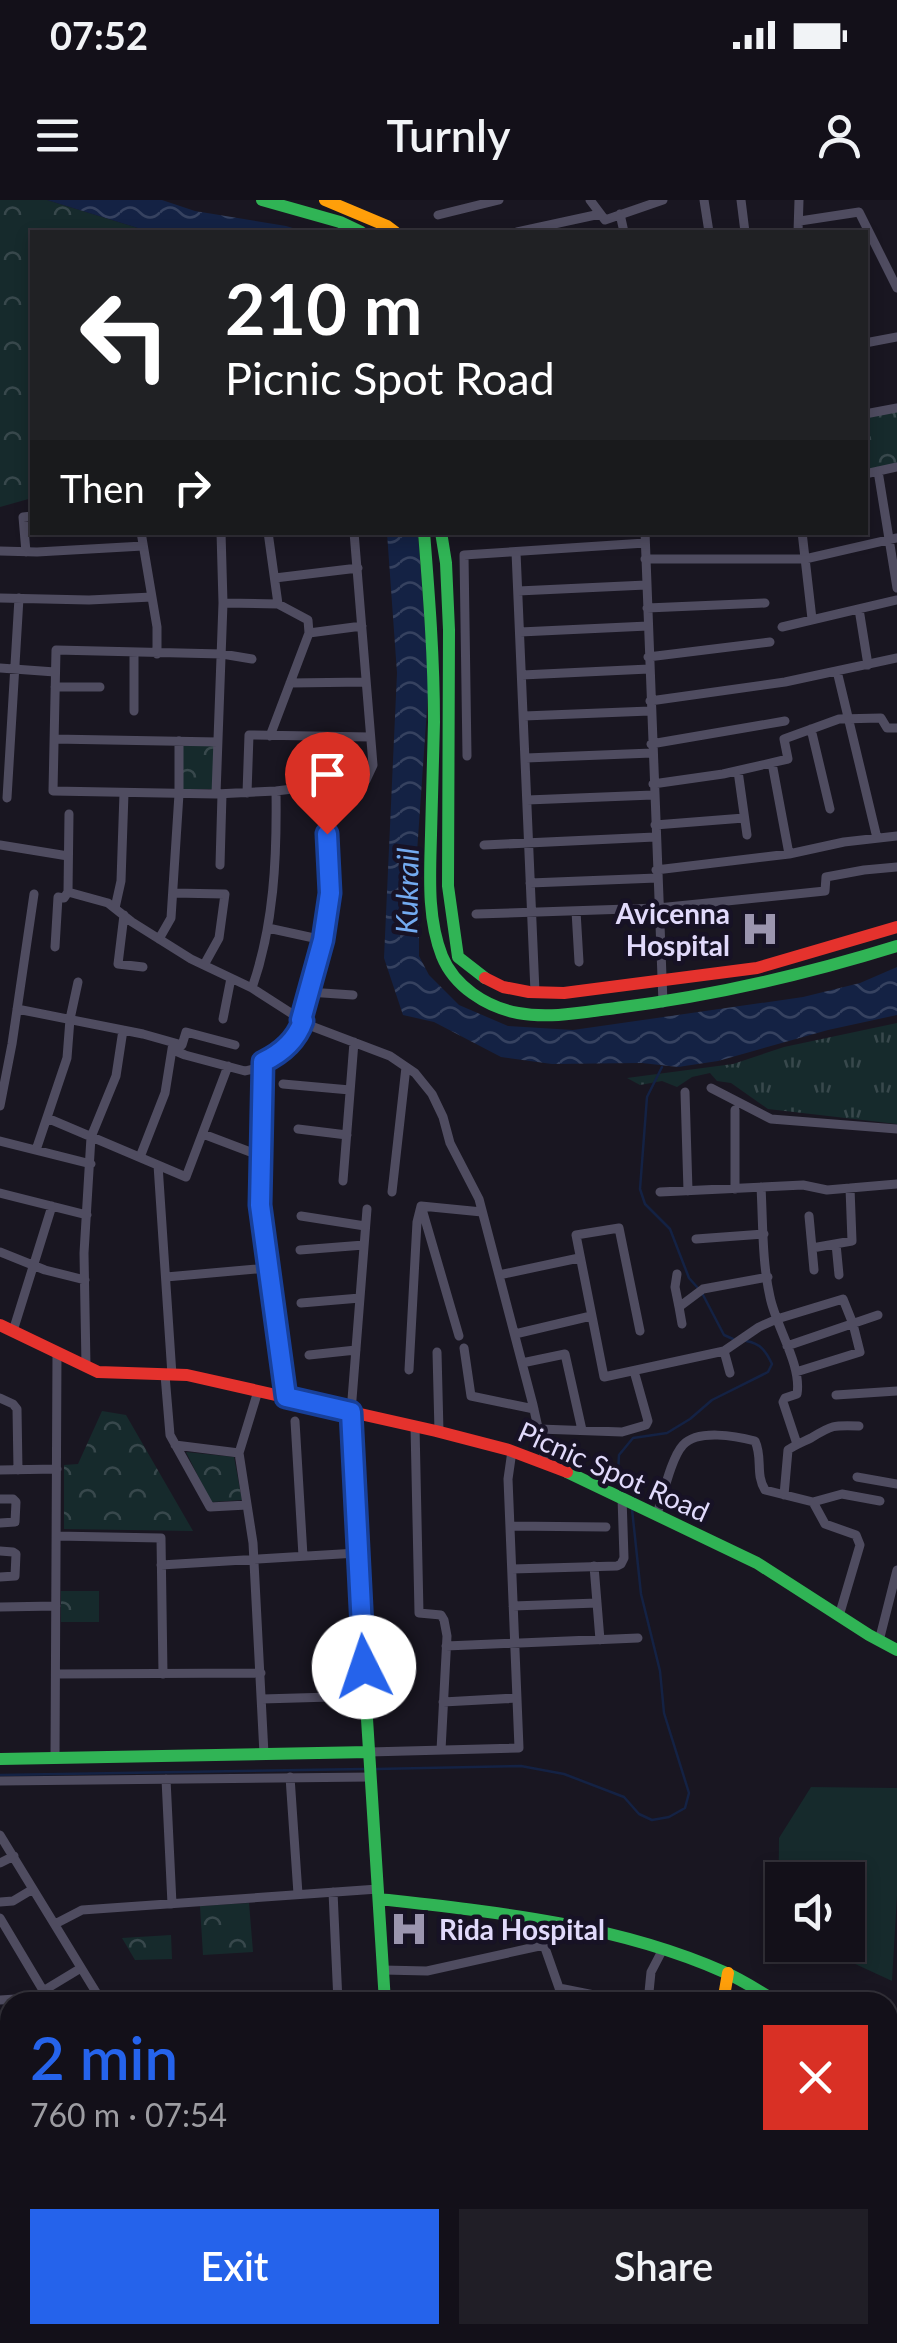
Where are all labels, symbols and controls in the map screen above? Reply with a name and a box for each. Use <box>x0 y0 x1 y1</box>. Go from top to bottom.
text: 07:52 <box>50 12 148 58</box>
icon: menu <box>30 108 85 163</box>
text: Turnly <box>387 108 510 162</box>
icon: person <box>812 108 867 163</box>
text: 210 m <box>225 266 422 350</box>
icon: left <box>60 270 190 400</box>
text: Picnic Spot Road <box>225 351 555 405</box>
icon: right <box>165 460 220 515</box>
text: Then <box>60 465 145 511</box>
pin <box>285 732 370 835</box>
icon: arrive <box>300 747 355 802</box>
water label: Kukrail <box>387 847 425 934</box>
place label: Avicenna Hospital <box>615 896 730 962</box>
hospital icon: Avicenna Hospital <box>739 908 781 950</box>
street label: Picnic Spot Road <box>513 1414 715 1528</box>
position arrow <box>312 1615 416 1719</box>
map controls <box>765 1862 865 1962</box>
button: sound <box>765 1862 865 1962</box>
hospital icon: Rida Hospital <box>388 1908 430 1950</box>
place label: Rida Hospital <box>439 1912 605 1946</box>
text: 2 min <box>30 2021 178 2093</box>
button: close <box>763 2025 868 2130</box>
text: 760 m · 07:54 <box>30 2095 227 2134</box>
button: Exit <box>30 2209 439 2324</box>
button: Share <box>459 2209 868 2324</box>

